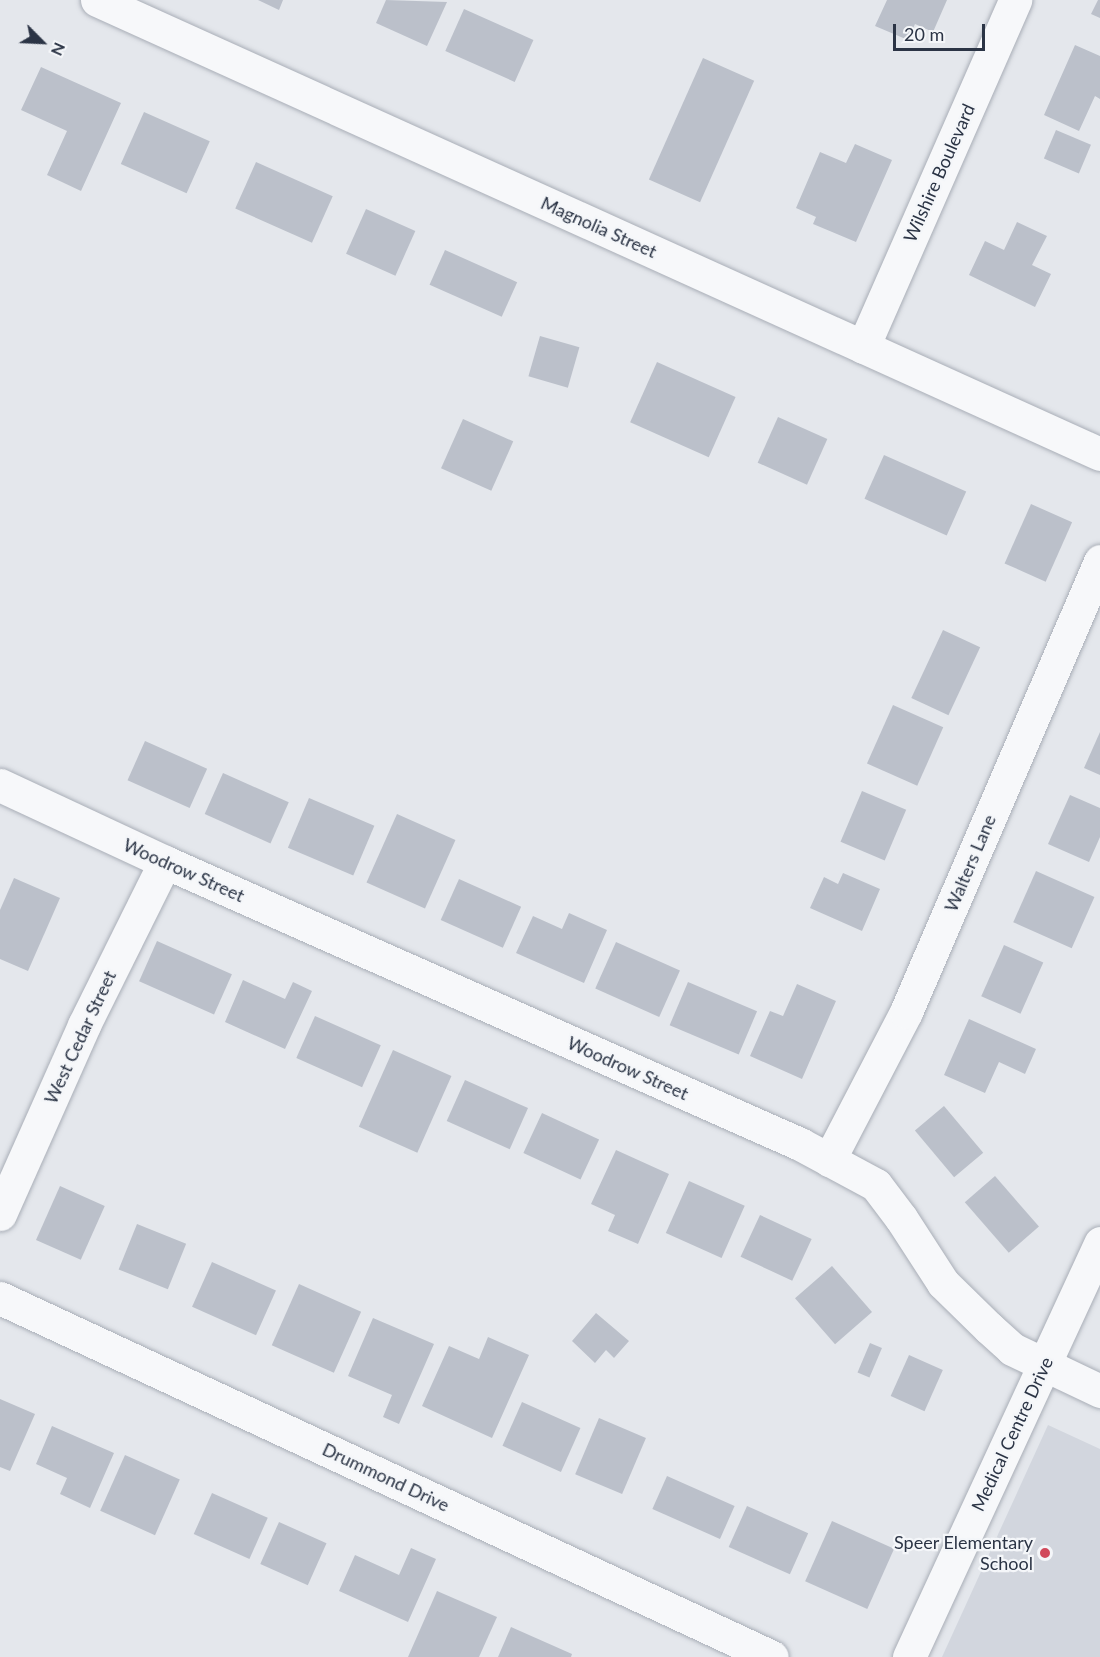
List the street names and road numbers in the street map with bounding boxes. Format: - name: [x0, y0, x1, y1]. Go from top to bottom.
- street label: Wilshire Boulevard: [899, 100, 979, 246]
- street label: Magnolia Street: [538, 192, 660, 262]
- street label: Walters Lane: [940, 811, 1000, 915]
- street label: Woodrow Street: [120, 834, 248, 906]
- street label: West Cedar Street: [40, 967, 120, 1107]
- street label: Woodrow Street: [564, 1032, 692, 1104]
- street label: Medical Centre Drive: [967, 1353, 1057, 1515]
- street label: Drummond Drive: [319, 1438, 453, 1516]

